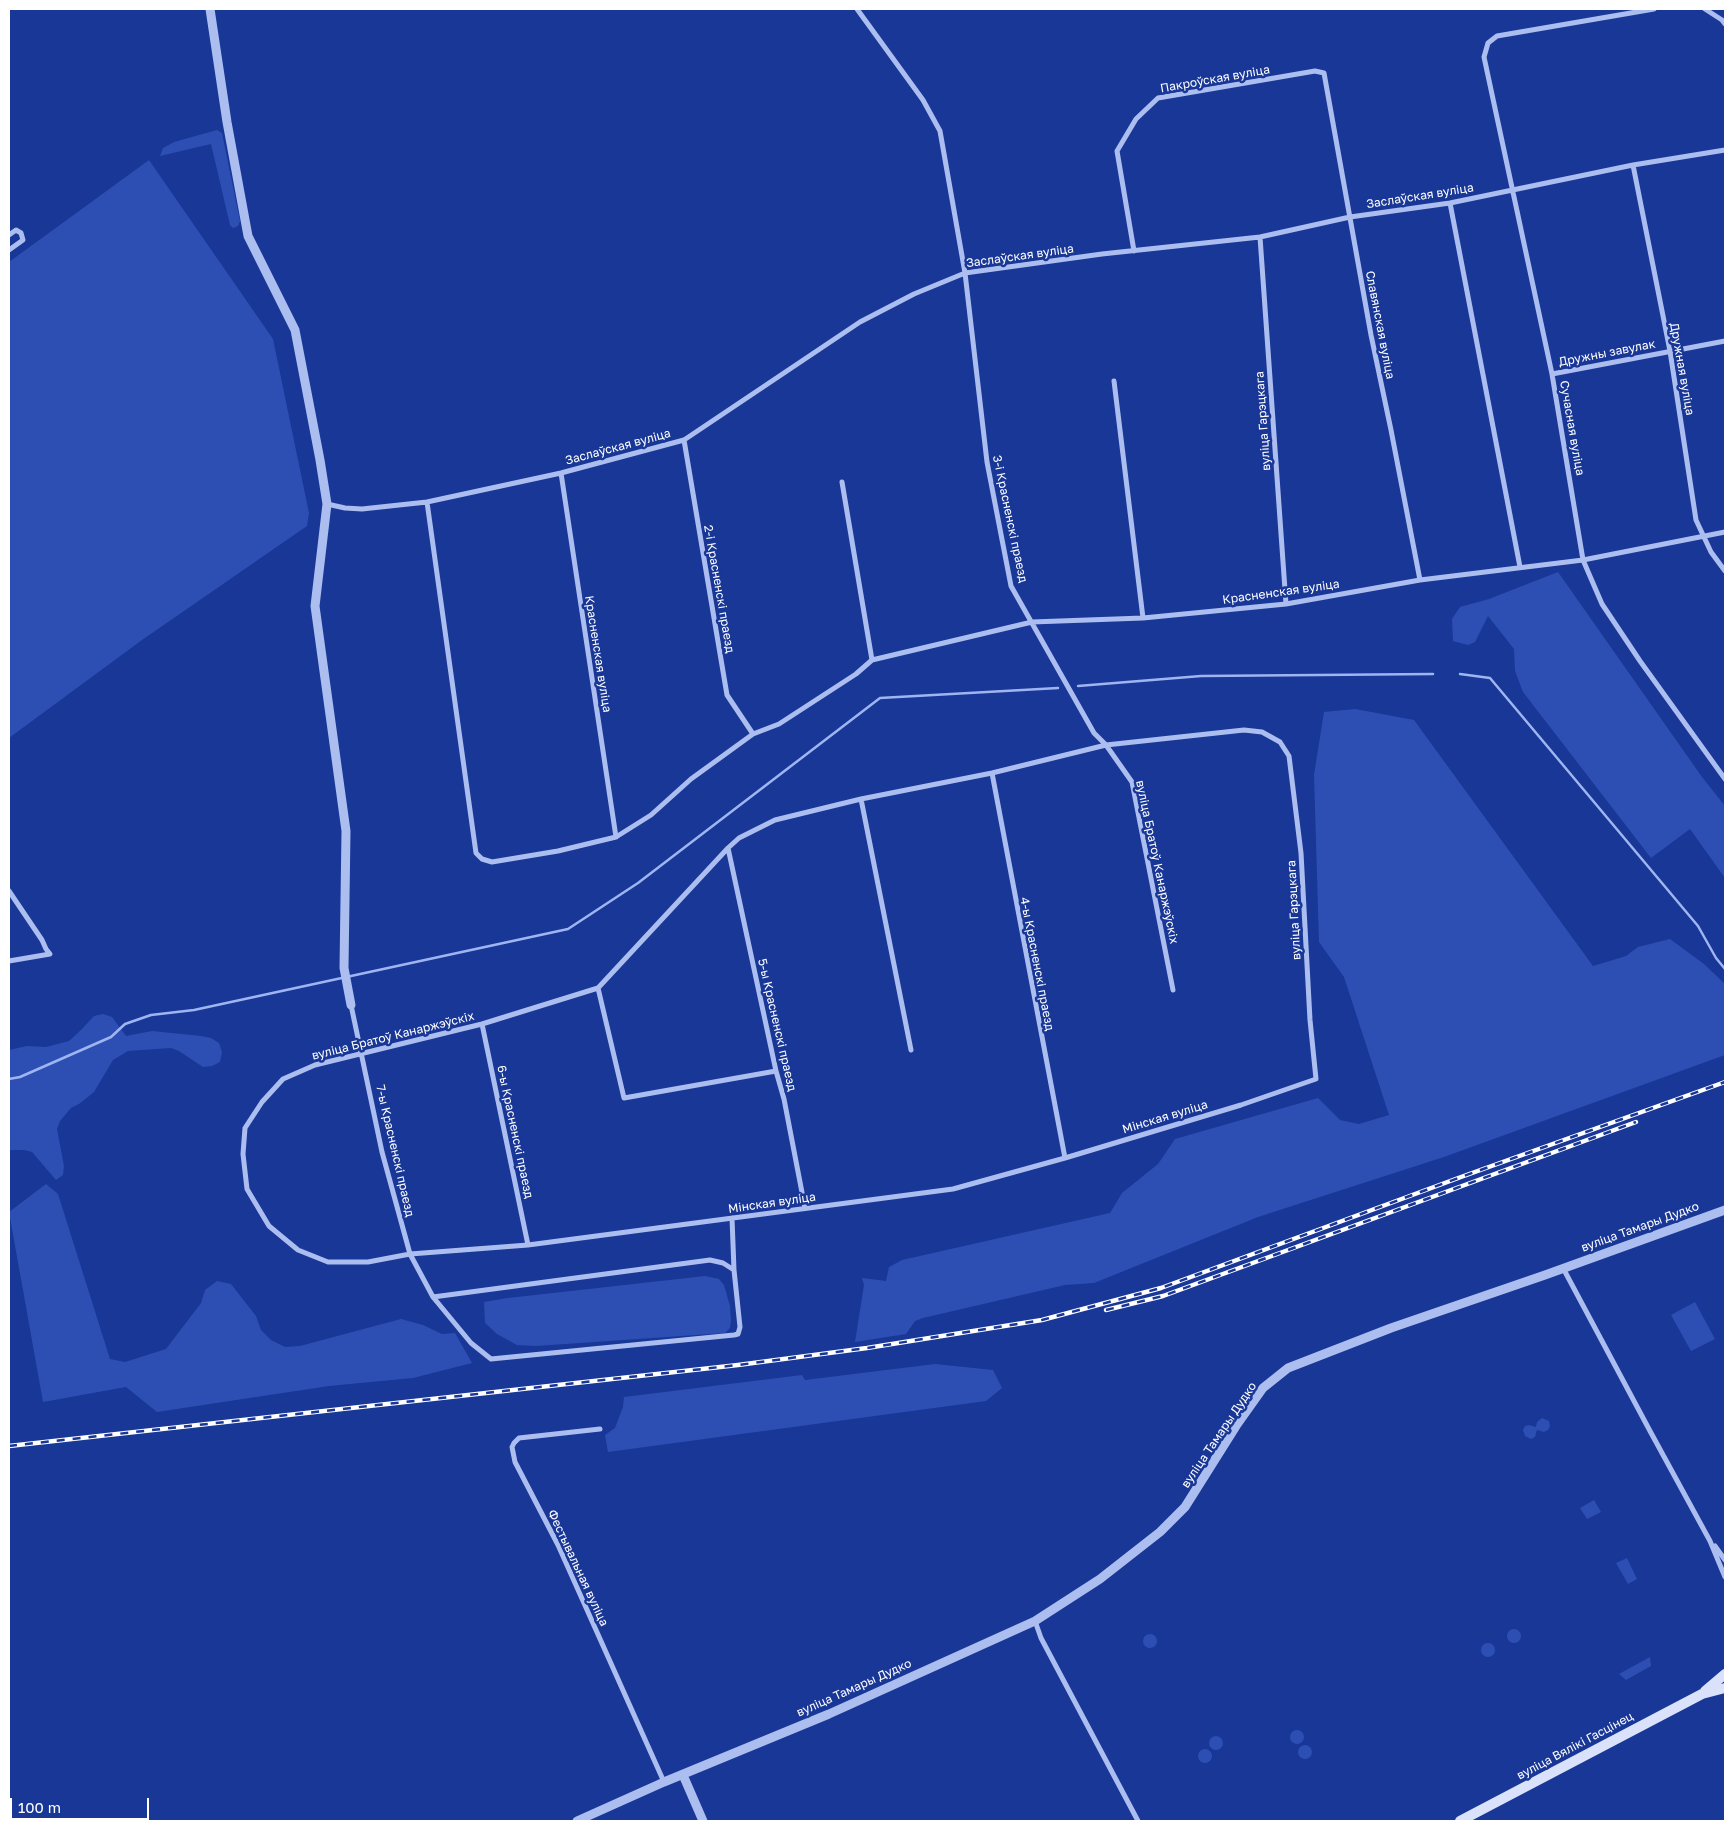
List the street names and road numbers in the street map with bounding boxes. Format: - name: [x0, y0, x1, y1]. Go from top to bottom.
- street label: Пакроўская вуліца: [1159, 62, 1271, 96]
- street label: Заслаўская вуліца: [1365, 180, 1475, 212]
- street label: Заслаўская вуліца: [965, 241, 1075, 271]
- street label: Славянская вуліца: [1362, 270, 1398, 380]
- street label: Дружная вуліца: [1667, 322, 1697, 416]
- street label: Дружны завулак: [1557, 337, 1657, 369]
- street label: вуліца Гарэцкага: [1252, 371, 1274, 471]
- street label: Сучасная вуліца: [1557, 379, 1587, 477]
- street label: Заслаўская вуліца: [564, 426, 672, 468]
- street label: 3-і Красненскі праезд: [989, 454, 1031, 584]
- street label: 2-і Красненскі праезд: [701, 524, 737, 654]
- street label: Красненская вуліца: [1221, 577, 1341, 607]
- street label: Красненская вуліца: [582, 594, 614, 714]
- street label: вуліца Братоў Канаржэўскіх: [1133, 779, 1181, 945]
- street label: вуліца Гарэцкага: [1284, 860, 1304, 960]
- street label: 4-ы Красненскі праезд: [1017, 896, 1057, 1032]
- street label: 5-ы Красненскі праезд: [755, 957, 799, 1093]
- street label: вуліца Братоў Канаржэўскіх: [310, 1009, 476, 1063]
- street label: 6-ы Красненскі праезд: [494, 1064, 536, 1200]
- street label: 7-ы Красненскі праезд: [373, 1084, 417, 1218]
- street label: Мінская вуліца: [1121, 1097, 1209, 1137]
- street label: Мінская вуліца: [727, 1190, 817, 1216]
- street label: вуліца Тамары Дудко: [1579, 1199, 1701, 1255]
- street label: вуліца Тамары Дудко: [1178, 1379, 1260, 1491]
- street label: Фестывальная вуліца: [545, 1507, 611, 1629]
- street label: вуліца Тамары Дудко: [794, 1656, 914, 1720]
- street label: вуліца Вялікі Гасцінец: [1514, 1709, 1636, 1783]

